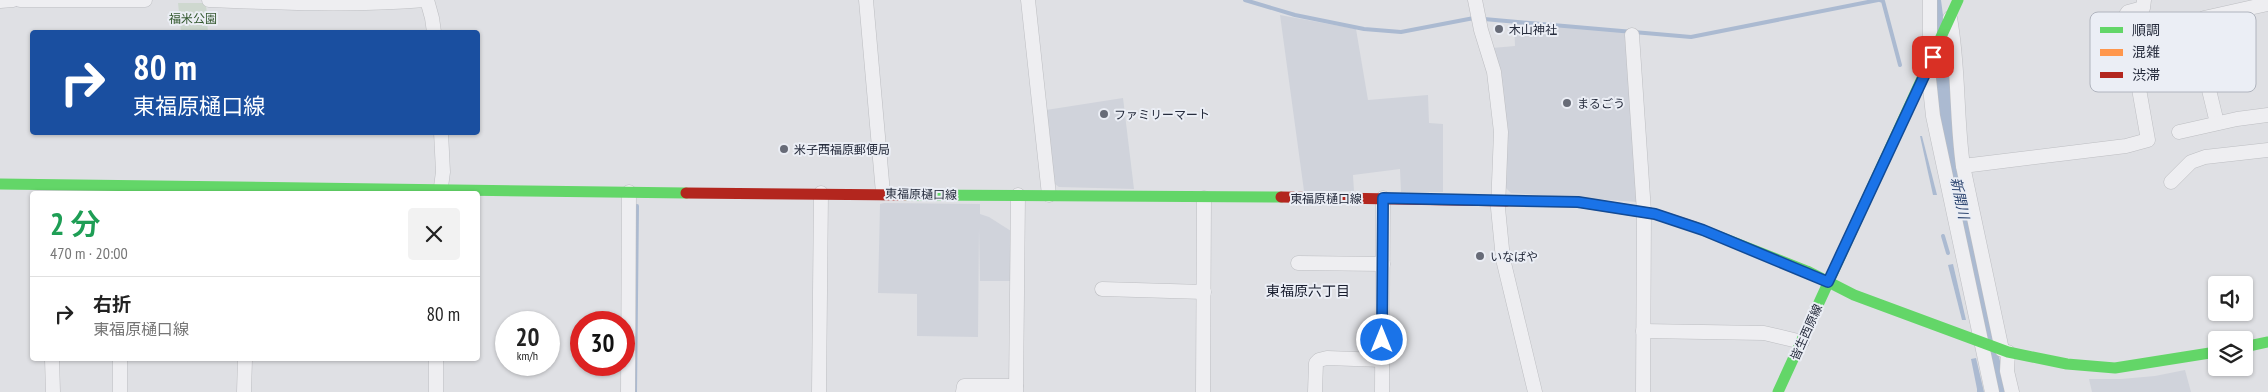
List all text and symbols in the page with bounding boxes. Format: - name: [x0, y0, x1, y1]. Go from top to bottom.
- park label: 福米公園: [169, 11, 217, 26]
- legend: [2090, 12, 2256, 92]
- text: 順調: [2132, 21, 2160, 39]
- place label: 木山神社: [1509, 22, 1557, 37]
- marker: 木山神社: [1493, 23, 1505, 35]
- pin: [1912, 36, 1954, 78]
- icon: arrive: [1919, 43, 1947, 71]
- text: 混雑: [2132, 43, 2160, 61]
- text: 80 m: [133, 44, 197, 90]
- icon: right: [50, 50, 115, 115]
- text: 渋滞: [2132, 66, 2160, 84]
- text: 東福原樋口線: [133, 92, 265, 120]
- place label: まるごう: [1577, 96, 1625, 111]
- marker: まるごう: [1561, 97, 1573, 109]
- place label: ファミリーマート: [1114, 107, 1210, 122]
- marker: ファミリーマート: [1098, 108, 1110, 120]
- place label: 米子西福原郵便局: [794, 142, 890, 157]
- marker: 米子西福原郵便局: [778, 143, 790, 155]
- water label: 新開川: [1947, 176, 1974, 222]
- street label: 東福原樋口線: [885, 186, 957, 202]
- street label: 東福原樋口線: [1290, 191, 1362, 206]
- text: 2 分: [50, 204, 101, 243]
- button: close: [408, 208, 460, 260]
- text: 470 m · 20:00: [50, 243, 128, 263]
- place label: いなばや: [1490, 249, 1538, 264]
- marker: いなばや: [1474, 250, 1486, 262]
- map controls: [2208, 276, 2253, 376]
- button: sound: [2208, 276, 2253, 321]
- district label: 東福原六丁目: [1266, 282, 1350, 300]
- text: 右折: [93, 292, 131, 316]
- icon: right: [50, 300, 78, 328]
- text: 80 m: [427, 302, 460, 326]
- street label: 皆生西原線: [1787, 302, 1825, 362]
- speed limit sign: 30: [570, 311, 635, 376]
- position arrow: [1355, 313, 1407, 365]
- text: 東福原樋口線: [93, 319, 189, 339]
- text: 20: [516, 321, 539, 353]
- button: layers: [2208, 331, 2253, 376]
- text: km/h: [517, 348, 538, 363]

